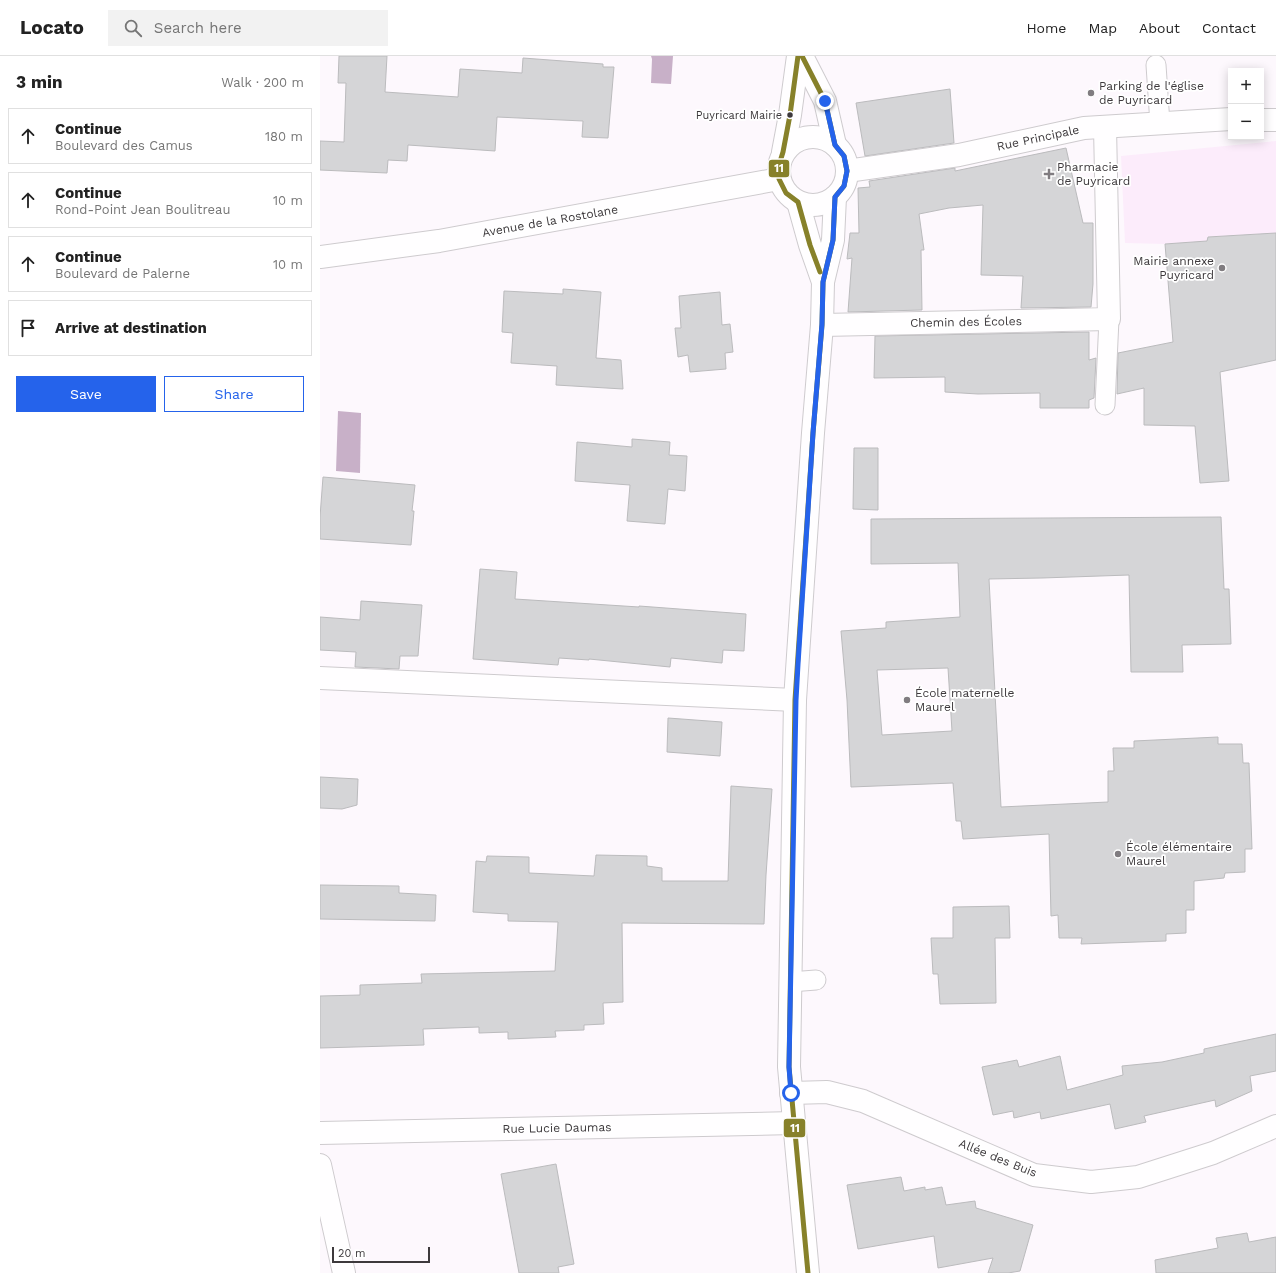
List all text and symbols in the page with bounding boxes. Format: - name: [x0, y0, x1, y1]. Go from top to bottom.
- search box: [108, 10, 388, 46]
- text: Locato: [20, 16, 84, 39]
- icon: search: [122, 17, 144, 39]
- text: Search here: [154, 19, 242, 37]
- text: Home: [1026, 20, 1066, 36]
- text: Map: [1088, 20, 1117, 36]
- text: About: [1139, 20, 1180, 36]
- text: Contact: [1202, 20, 1256, 36]
- map controls: [1228, 68, 1264, 140]
- button: +: [1228, 68, 1264, 104]
- text: 3 min: [16, 72, 62, 92]
- text: Walk · 200 m: [221, 75, 304, 90]
- place label: Parking de l'église de Puyricard: [1099, 79, 1204, 107]
- marker: Parking de l'église de Puyricard: [1086, 88, 1096, 98]
- route end: [816, 92, 834, 110]
- button: −: [1228, 104, 1264, 140]
- place label: Puyricard Mairie: [696, 109, 782, 122]
- marker: Puyricard Mairie: [785, 110, 795, 120]
- text: Continue: [55, 120, 122, 138]
- street label: Rue Principale: [995, 122, 1081, 154]
- icon: ahead: [17, 125, 39, 147]
- text: 180 m: [265, 129, 303, 144]
- text: Boulevard des Camus: [55, 138, 193, 153]
- line badge: 11: [768, 159, 790, 178]
- place label: Pharmacie de Puyricard: [1057, 160, 1130, 188]
- text: 11: [774, 162, 784, 175]
- marker: Pharmacie de Puyricard: [1044, 169, 1054, 179]
- text: Continue: [55, 184, 122, 202]
- icon: ahead: [17, 189, 39, 211]
- text: 10 m: [273, 193, 303, 208]
- text: Rond-Point Jean Boulitreau: [55, 202, 230, 217]
- street label: Avenue de la Rostolane: [481, 202, 619, 240]
- text: Continue: [55, 248, 122, 266]
- icon: ahead: [17, 253, 39, 275]
- place label: Mairie annexe Puyricard: [1133, 254, 1214, 282]
- text: 10 m: [273, 257, 303, 272]
- marker: Mairie annexe Puyricard: [1217, 263, 1227, 273]
- text: Boulevard de Palerne: [55, 266, 190, 281]
- street label: Chemin des Écoles: [910, 314, 1022, 330]
- icon: arrive: [17, 317, 39, 339]
- text: Arrive at destination: [55, 319, 207, 337]
- button: Save: [16, 376, 156, 412]
- button: Share: [164, 376, 304, 412]
- place label: École maternelle Maurel: [915, 686, 1015, 714]
- marker: École maternelle Maurel: [902, 695, 912, 705]
- place label: École élémentaire Maurel: [1126, 840, 1232, 868]
- marker: École élémentaire Maurel: [1113, 849, 1123, 859]
- route start: [782, 1084, 800, 1102]
- line badge: 11: [783, 1118, 806, 1138]
- street label: Rue Lucie Daumas: [502, 1120, 612, 1136]
- text: 11: [790, 1122, 800, 1135]
- street label: Allée des Buis: [957, 1136, 1039, 1180]
- scale bar: [332, 1245, 430, 1264]
- text: 20 m: [338, 1247, 366, 1260]

